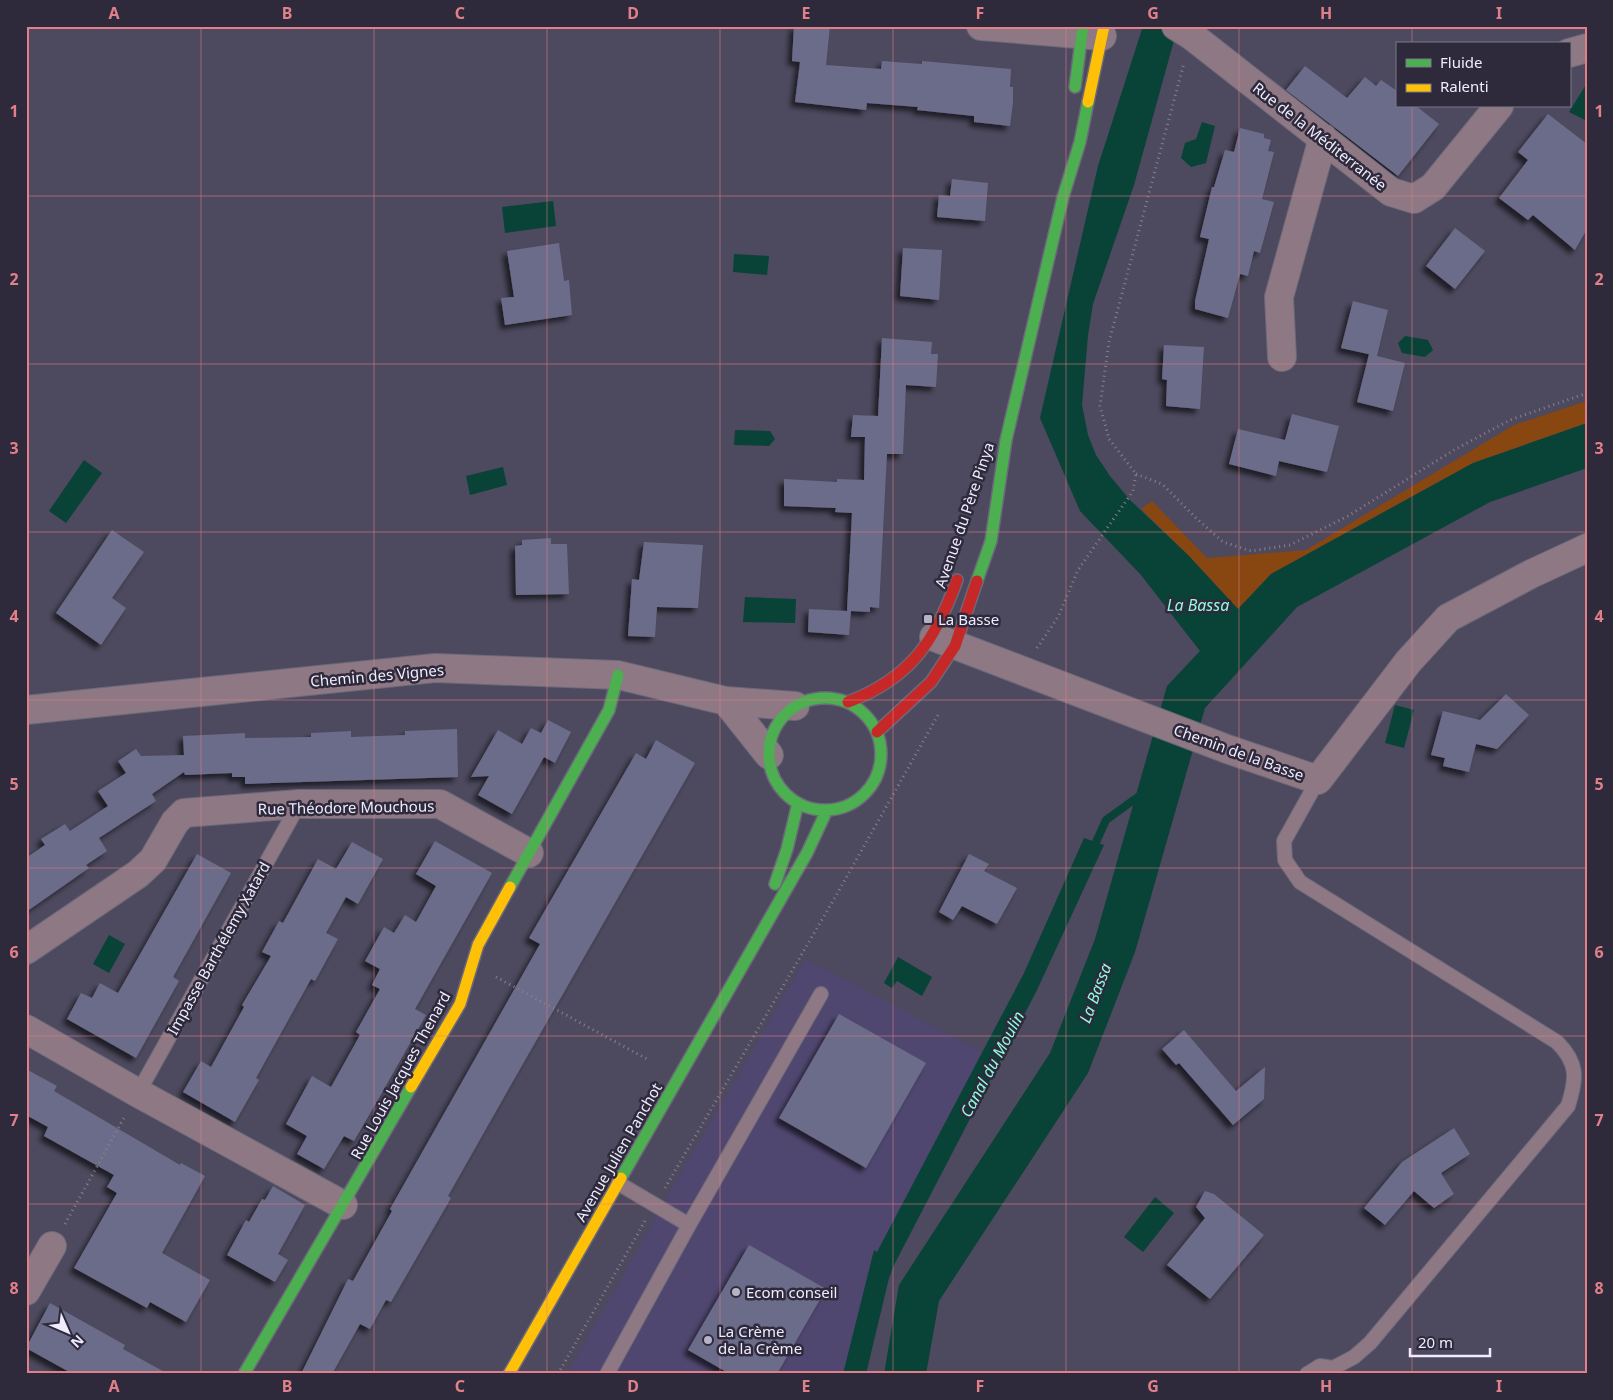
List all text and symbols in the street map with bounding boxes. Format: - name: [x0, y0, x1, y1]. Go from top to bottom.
- text: A: [108, 2, 120, 24]
- text: B: [282, 2, 292, 24]
- text: C: [455, 2, 465, 24]
- text: D: [627, 2, 639, 24]
- text: E: [802, 2, 811, 24]
- text: F: [976, 2, 984, 24]
- text: G: [1147, 2, 1159, 24]
- text: H: [1320, 2, 1332, 24]
- text: I: [1496, 2, 1502, 24]
- legend: [1396, 42, 1570, 108]
- text: Fluide: [1440, 52, 1482, 72]
- text: Ralenti: [1440, 76, 1489, 96]
- street label: Rue de la Méditerranée: [1249, 77, 1391, 195]
- text: 1: [9, 100, 19, 122]
- text: 1: [1594, 100, 1604, 122]
- text: 2: [9, 268, 19, 290]
- text: 2: [1594, 268, 1604, 290]
- text: 3: [9, 437, 19, 459]
- text: 3: [1594, 437, 1604, 459]
- street label: Avenue du Père Pinya: [930, 439, 998, 591]
- water label: La Bassa: [1167, 594, 1229, 616]
- text: 4: [9, 605, 19, 627]
- text: 4: [1594, 605, 1604, 627]
- place label: La Basse: [938, 609, 999, 629]
- marker: La Basse: [922, 613, 934, 625]
- street label: Chemin des Vignes: [309, 659, 445, 691]
- street label: Chemin de la Basse: [1171, 719, 1307, 785]
- text: 5: [9, 773, 19, 795]
- text: 5: [1594, 773, 1604, 795]
- street label: Rue Théodore Mouchous: [258, 795, 434, 819]
- street label: Impasse Barthélemy Xatard: [162, 858, 274, 1038]
- text: 6: [9, 941, 19, 963]
- text: 6: [1594, 941, 1604, 963]
- water label: La Bassa: [1074, 960, 1116, 1026]
- street label: Rue Louis Jacques Thenard: [345, 988, 455, 1162]
- water label: Canal du Moulin: [955, 1007, 1029, 1121]
- street label: Avenue Julien Panchot: [570, 1079, 666, 1225]
- text: 7: [9, 1109, 19, 1131]
- text: 7: [1594, 1109, 1604, 1131]
- text: 8: [9, 1277, 19, 1299]
- text: 8: [1594, 1277, 1604, 1299]
- place label: Ecom conseil: [746, 1282, 837, 1302]
- marker: Ecom conseil: [730, 1286, 742, 1298]
- north arrow: [42, 1308, 92, 1358]
- place label: La Crème de la Crème: [718, 1321, 802, 1358]
- scale bar: [1410, 1325, 1490, 1357]
- text: N: [67, 1331, 88, 1352]
- text: 20 m: [1418, 1332, 1453, 1352]
- marker: La Crème de la Crème: [702, 1334, 714, 1346]
- text: A: [108, 1375, 120, 1397]
- text: B: [282, 1375, 292, 1397]
- text: C: [455, 1375, 465, 1397]
- text: D: [627, 1375, 639, 1397]
- text: E: [802, 1375, 811, 1397]
- text: F: [976, 1375, 984, 1397]
- text: G: [1147, 1375, 1159, 1397]
- text: H: [1320, 1375, 1332, 1397]
- text: I: [1496, 1375, 1502, 1397]

